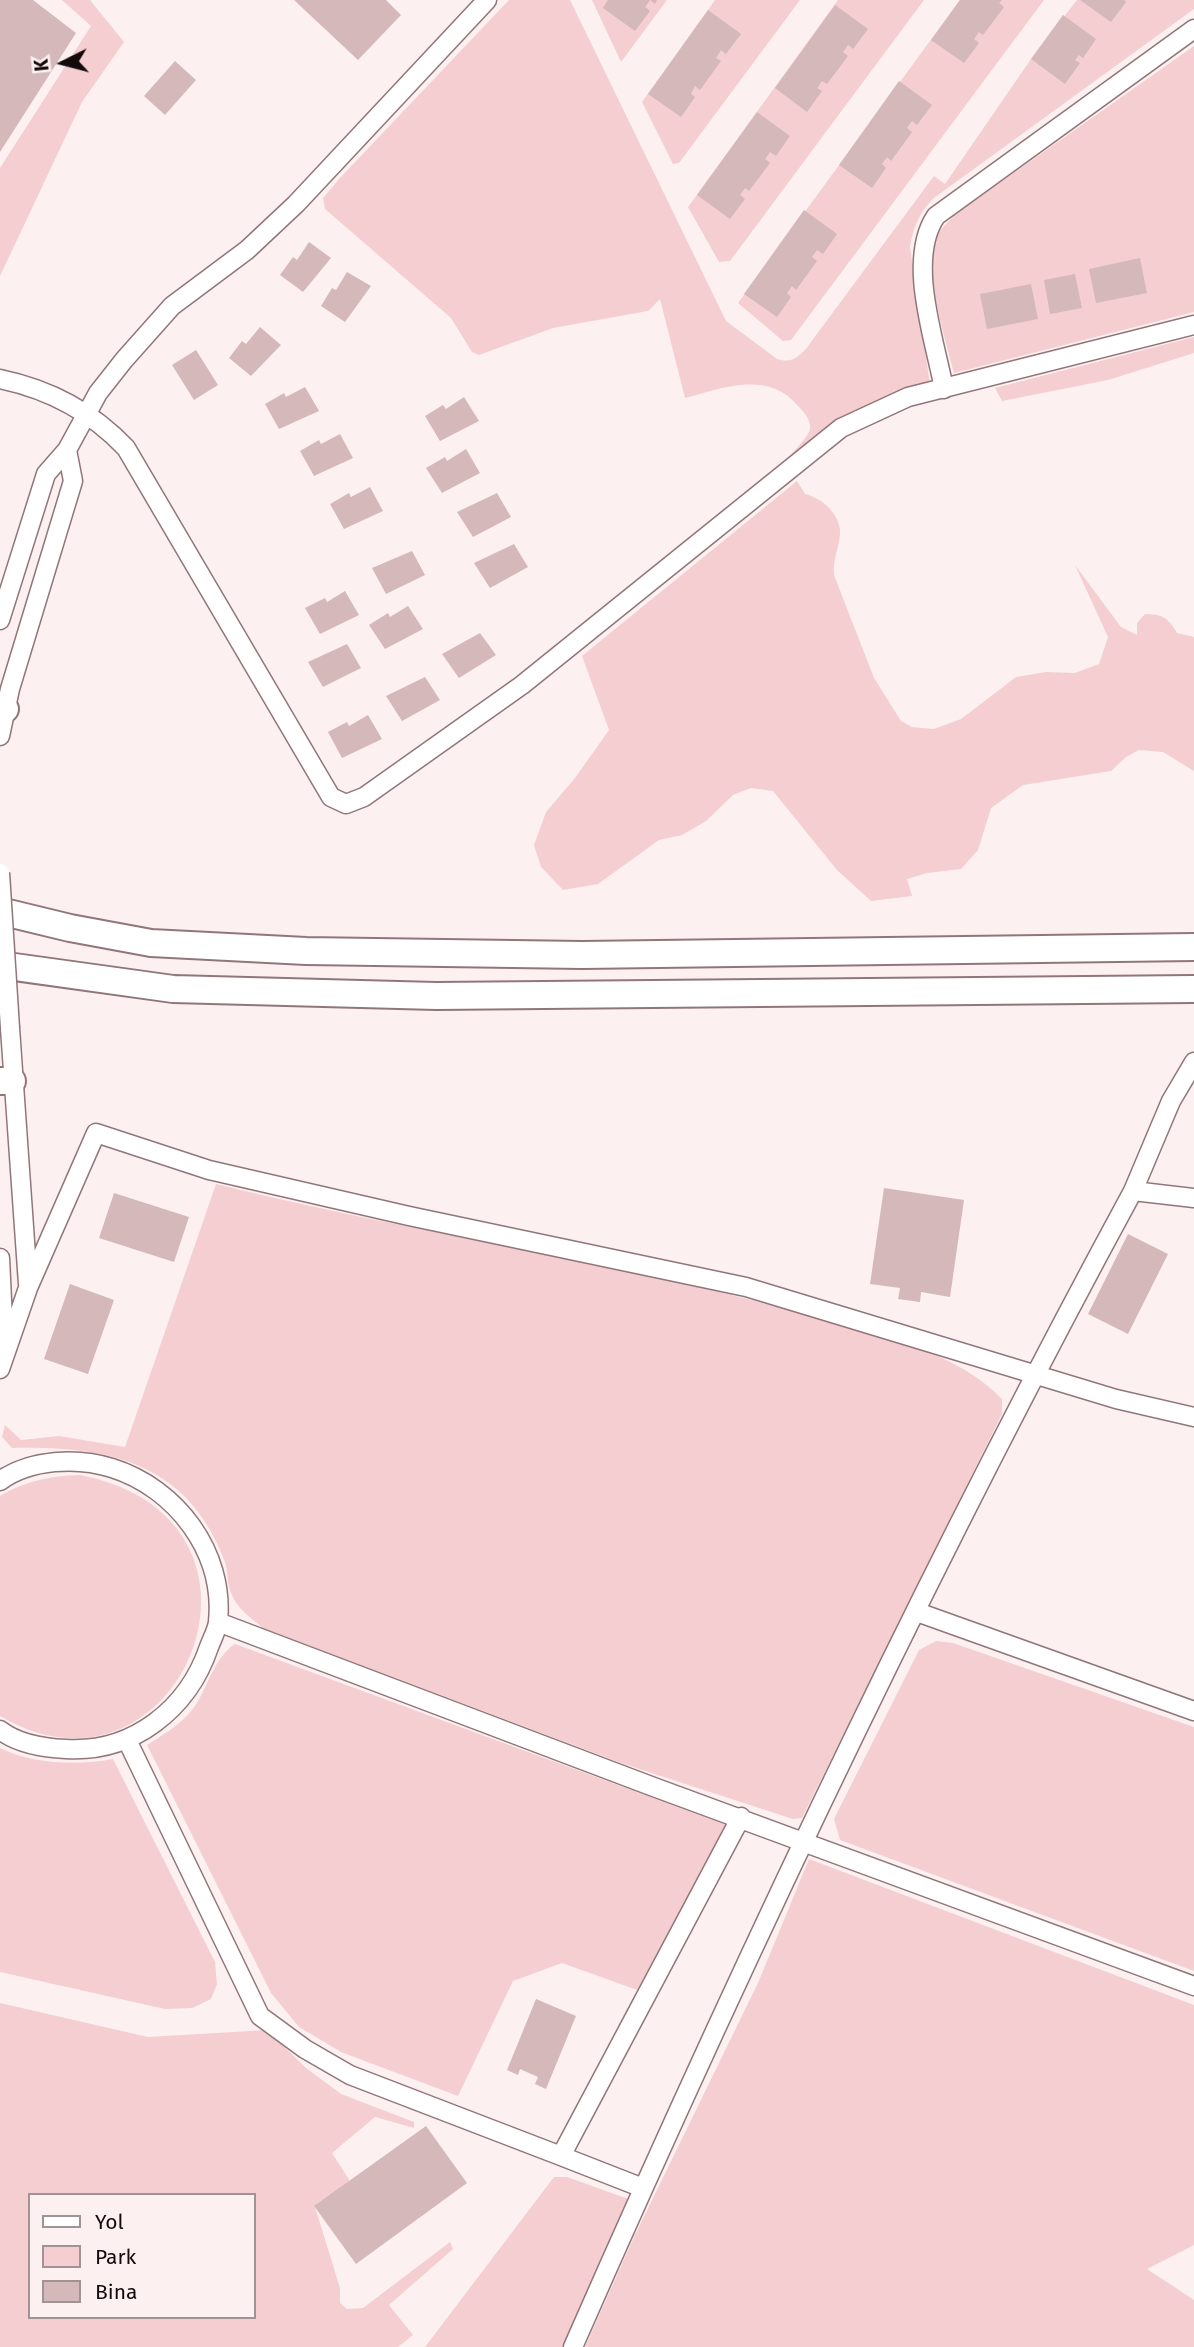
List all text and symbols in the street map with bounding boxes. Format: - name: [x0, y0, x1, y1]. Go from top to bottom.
- north arrow: [28, 28, 98, 98]
- text: K: [30, 58, 54, 72]
- legend: [28, 2193, 256, 2319]
- text: Yol: [95, 2209, 124, 2235]
- text: Park: [95, 2244, 136, 2270]
- text: Bina: [95, 2279, 137, 2305]

